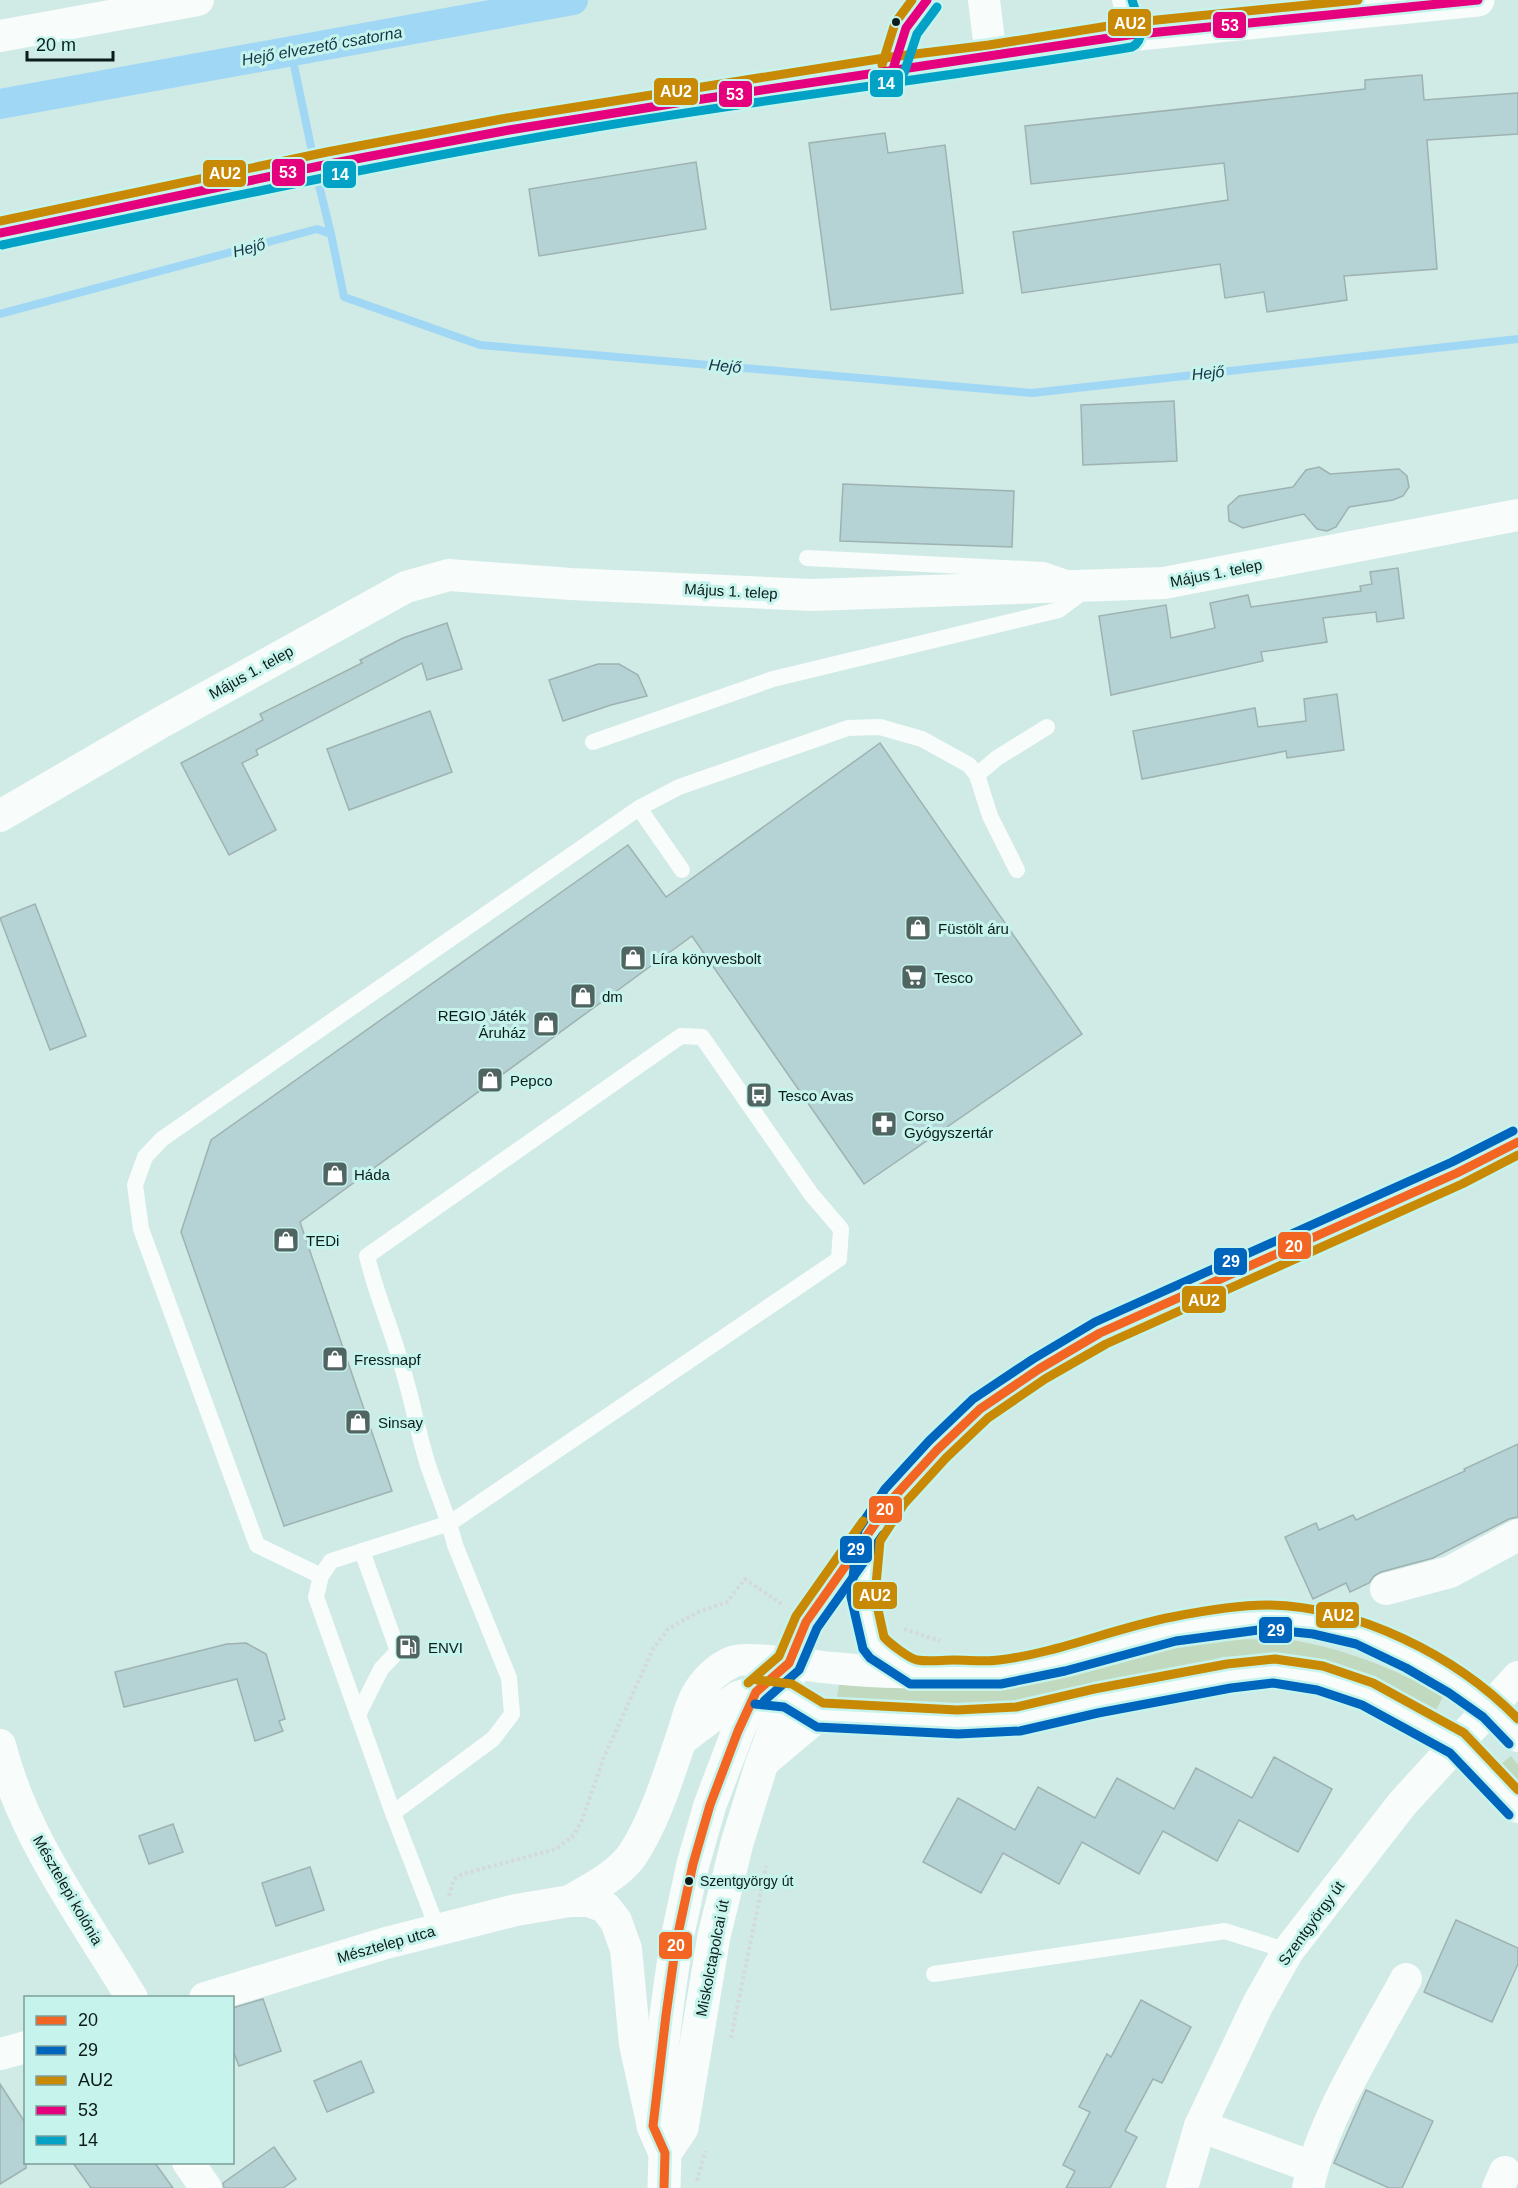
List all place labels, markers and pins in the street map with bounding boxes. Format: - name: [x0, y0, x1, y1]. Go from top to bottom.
- unlabelled marker: [890, 16, 902, 28]
- shop icon: Füstölt áru: [903, 913, 933, 943]
- place label: Füstölt áru: [938, 920, 1009, 937]
- shop icon: Líra könyvesbolt: [618, 943, 648, 973]
- place label: Líra könyvesbolt: [652, 950, 762, 967]
- supermarket icon: Tesco: [899, 962, 929, 992]
- place label: Tesco: [934, 969, 973, 986]
- shop icon: dm: [568, 981, 598, 1011]
- place label: dm: [602, 988, 623, 1005]
- place label: REGIO Játék Áruház: [438, 1007, 527, 1041]
- shop icon: REGIO Játék Áruház: [531, 1009, 561, 1039]
- shop icon: Pepco: [475, 1065, 505, 1095]
- place label: Pepco: [510, 1072, 553, 1089]
- bus stop icon: Tesco Avas: [744, 1080, 774, 1110]
- place label: Tesco Avas: [778, 1087, 854, 1104]
- place label: Corso Gyógyszertár: [904, 1107, 993, 1141]
- pharmacy icon: Corso Gyógyszertár: [869, 1109, 899, 1139]
- shop icon: Háda: [320, 1159, 350, 1189]
- place label: Háda: [354, 1166, 391, 1183]
- shop icon: TEDi: [271, 1225, 301, 1255]
- place label: TEDi: [306, 1232, 339, 1249]
- shop icon: Fressnapf: [320, 1344, 350, 1374]
- place label: Fressnapf: [354, 1351, 422, 1368]
- shop icon: Sinsay: [343, 1407, 373, 1437]
- place label: Sinsay: [378, 1414, 424, 1431]
- fuel station icon: ENVI: [393, 1632, 423, 1662]
- place label: ENVI: [428, 1639, 463, 1656]
- place label: Szentgyörgy út: [700, 1873, 793, 1889]
- marker: Szentgyörgy út: [683, 1875, 695, 1887]

